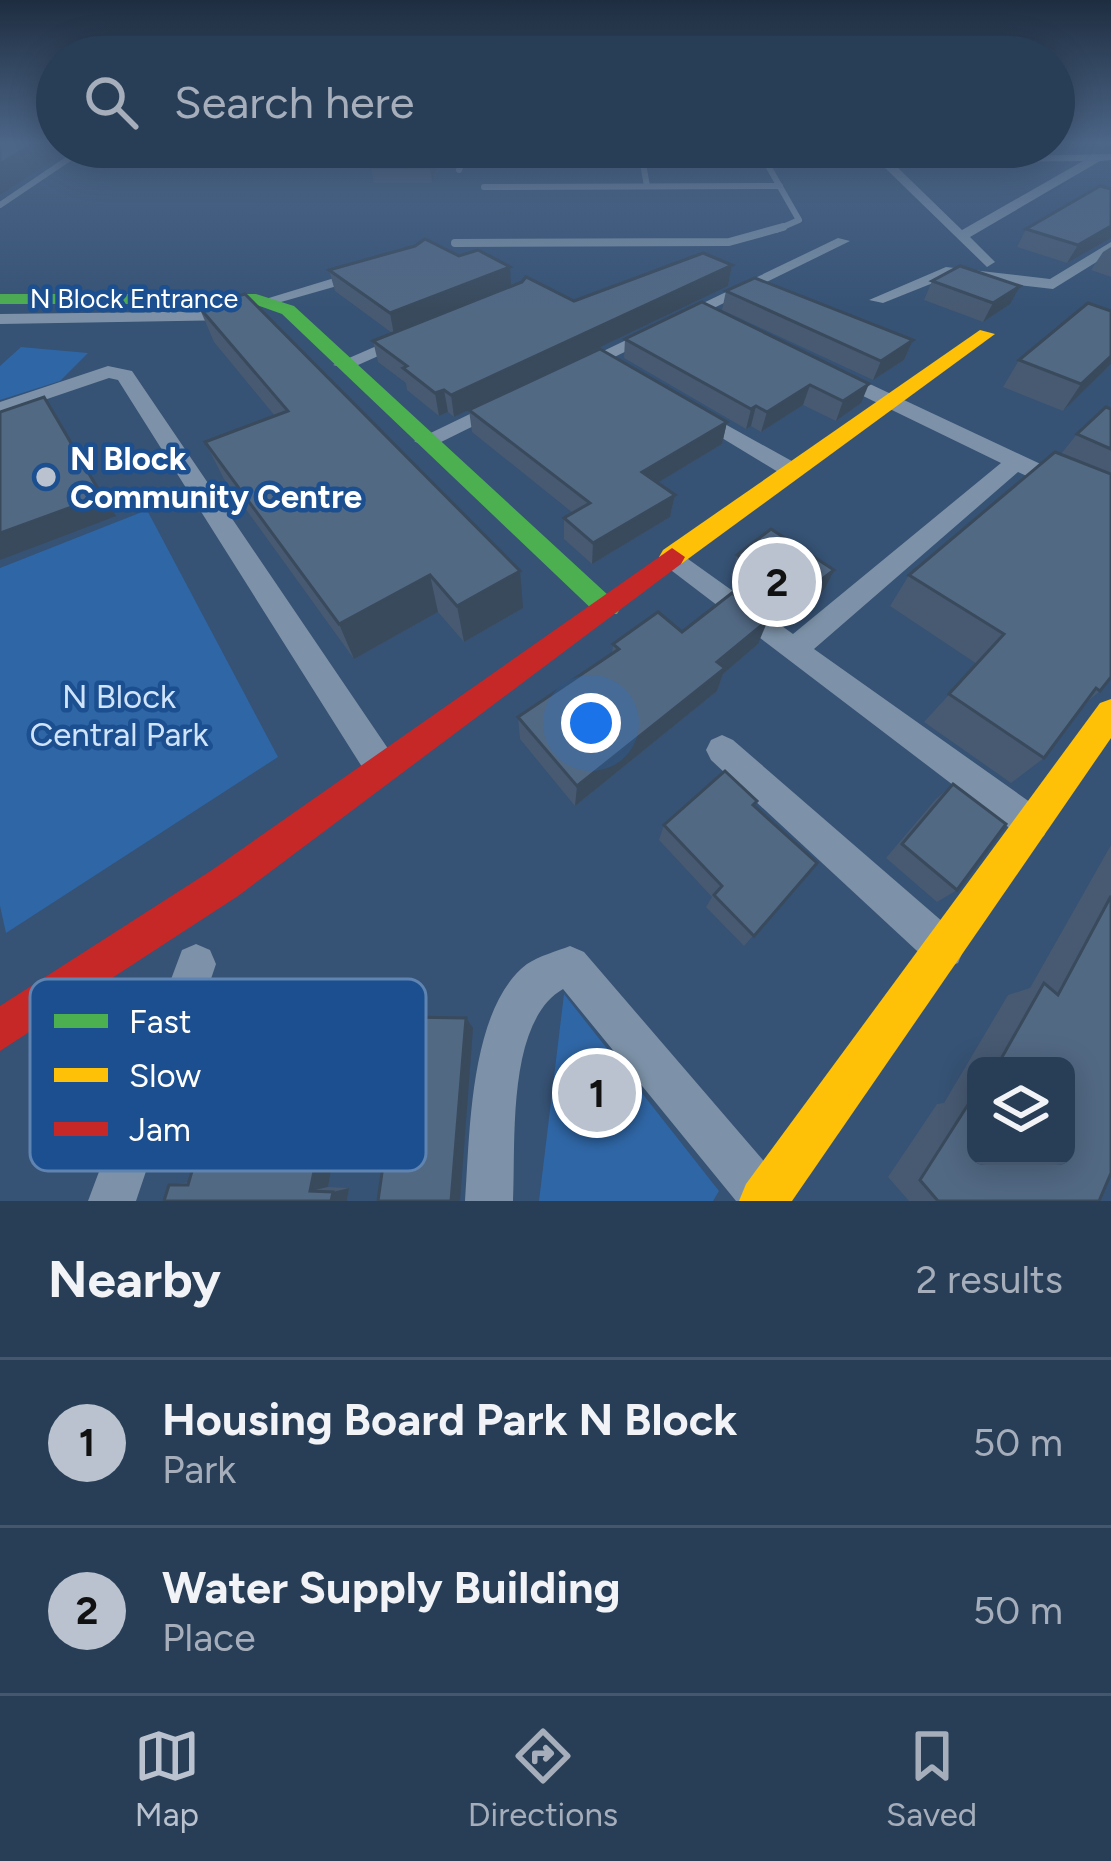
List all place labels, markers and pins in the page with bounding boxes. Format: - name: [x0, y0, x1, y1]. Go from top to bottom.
- place label: N Block Community Centre: [70, 439, 362, 516]
- marker: N Block Community Centre: [33, 464, 59, 490]
- pin: 2: [738, 537, 816, 627]
- pin: 1: [558, 1048, 636, 1138]

